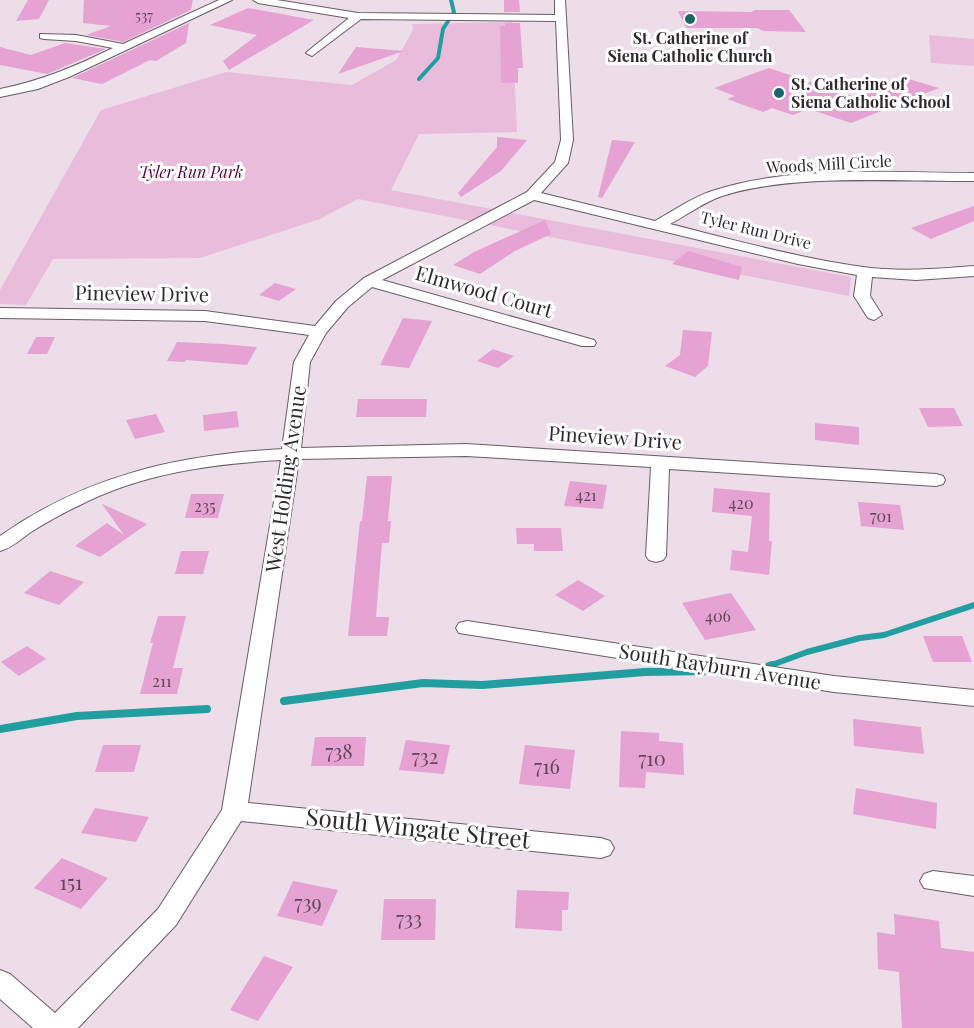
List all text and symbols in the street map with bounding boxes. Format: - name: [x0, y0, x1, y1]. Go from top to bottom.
- house number: 537: [135, 6, 153, 25]
- marker: St. Catherine of Siena Catholic Church: [683, 12, 697, 26]
- place label: St. Catherine of Siena Catholic Church: [607, 27, 773, 66]
- place label: St. Catherine of Siena Catholic School: [791, 73, 951, 112]
- marker: St. Catherine of Siena Catholic School: [772, 86, 786, 100]
- street label: Woods Mill Circle: [765, 150, 892, 177]
- park label: Tyler Run Park: [139, 161, 243, 182]
- street label: Tyler Run Drive: [699, 206, 814, 253]
- street label: Elmwood Court: [413, 258, 557, 323]
- street label: Pineview Drive: [75, 278, 209, 307]
- street label: West Holding Avenue: [258, 384, 311, 575]
- street label: Pineview Drive: [547, 418, 683, 455]
- house number: 421: [575, 484, 597, 505]
- house number: 420: [728, 492, 754, 513]
- house number: 235: [194, 495, 216, 516]
- house number: 701: [870, 505, 892, 526]
- house number: 406: [705, 605, 731, 626]
- street label: South Rayburn Avenue: [617, 636, 823, 695]
- house number: 211: [152, 670, 172, 691]
- house number: 738: [325, 737, 353, 764]
- house number: 732: [412, 742, 438, 769]
- house number: 710: [638, 744, 666, 771]
- house number: 716: [534, 752, 560, 779]
- street label: South Wingate Street: [304, 799, 533, 855]
- house number: 151: [60, 868, 82, 895]
- house number: 739: [294, 888, 322, 915]
- house number: 733: [396, 904, 422, 931]

